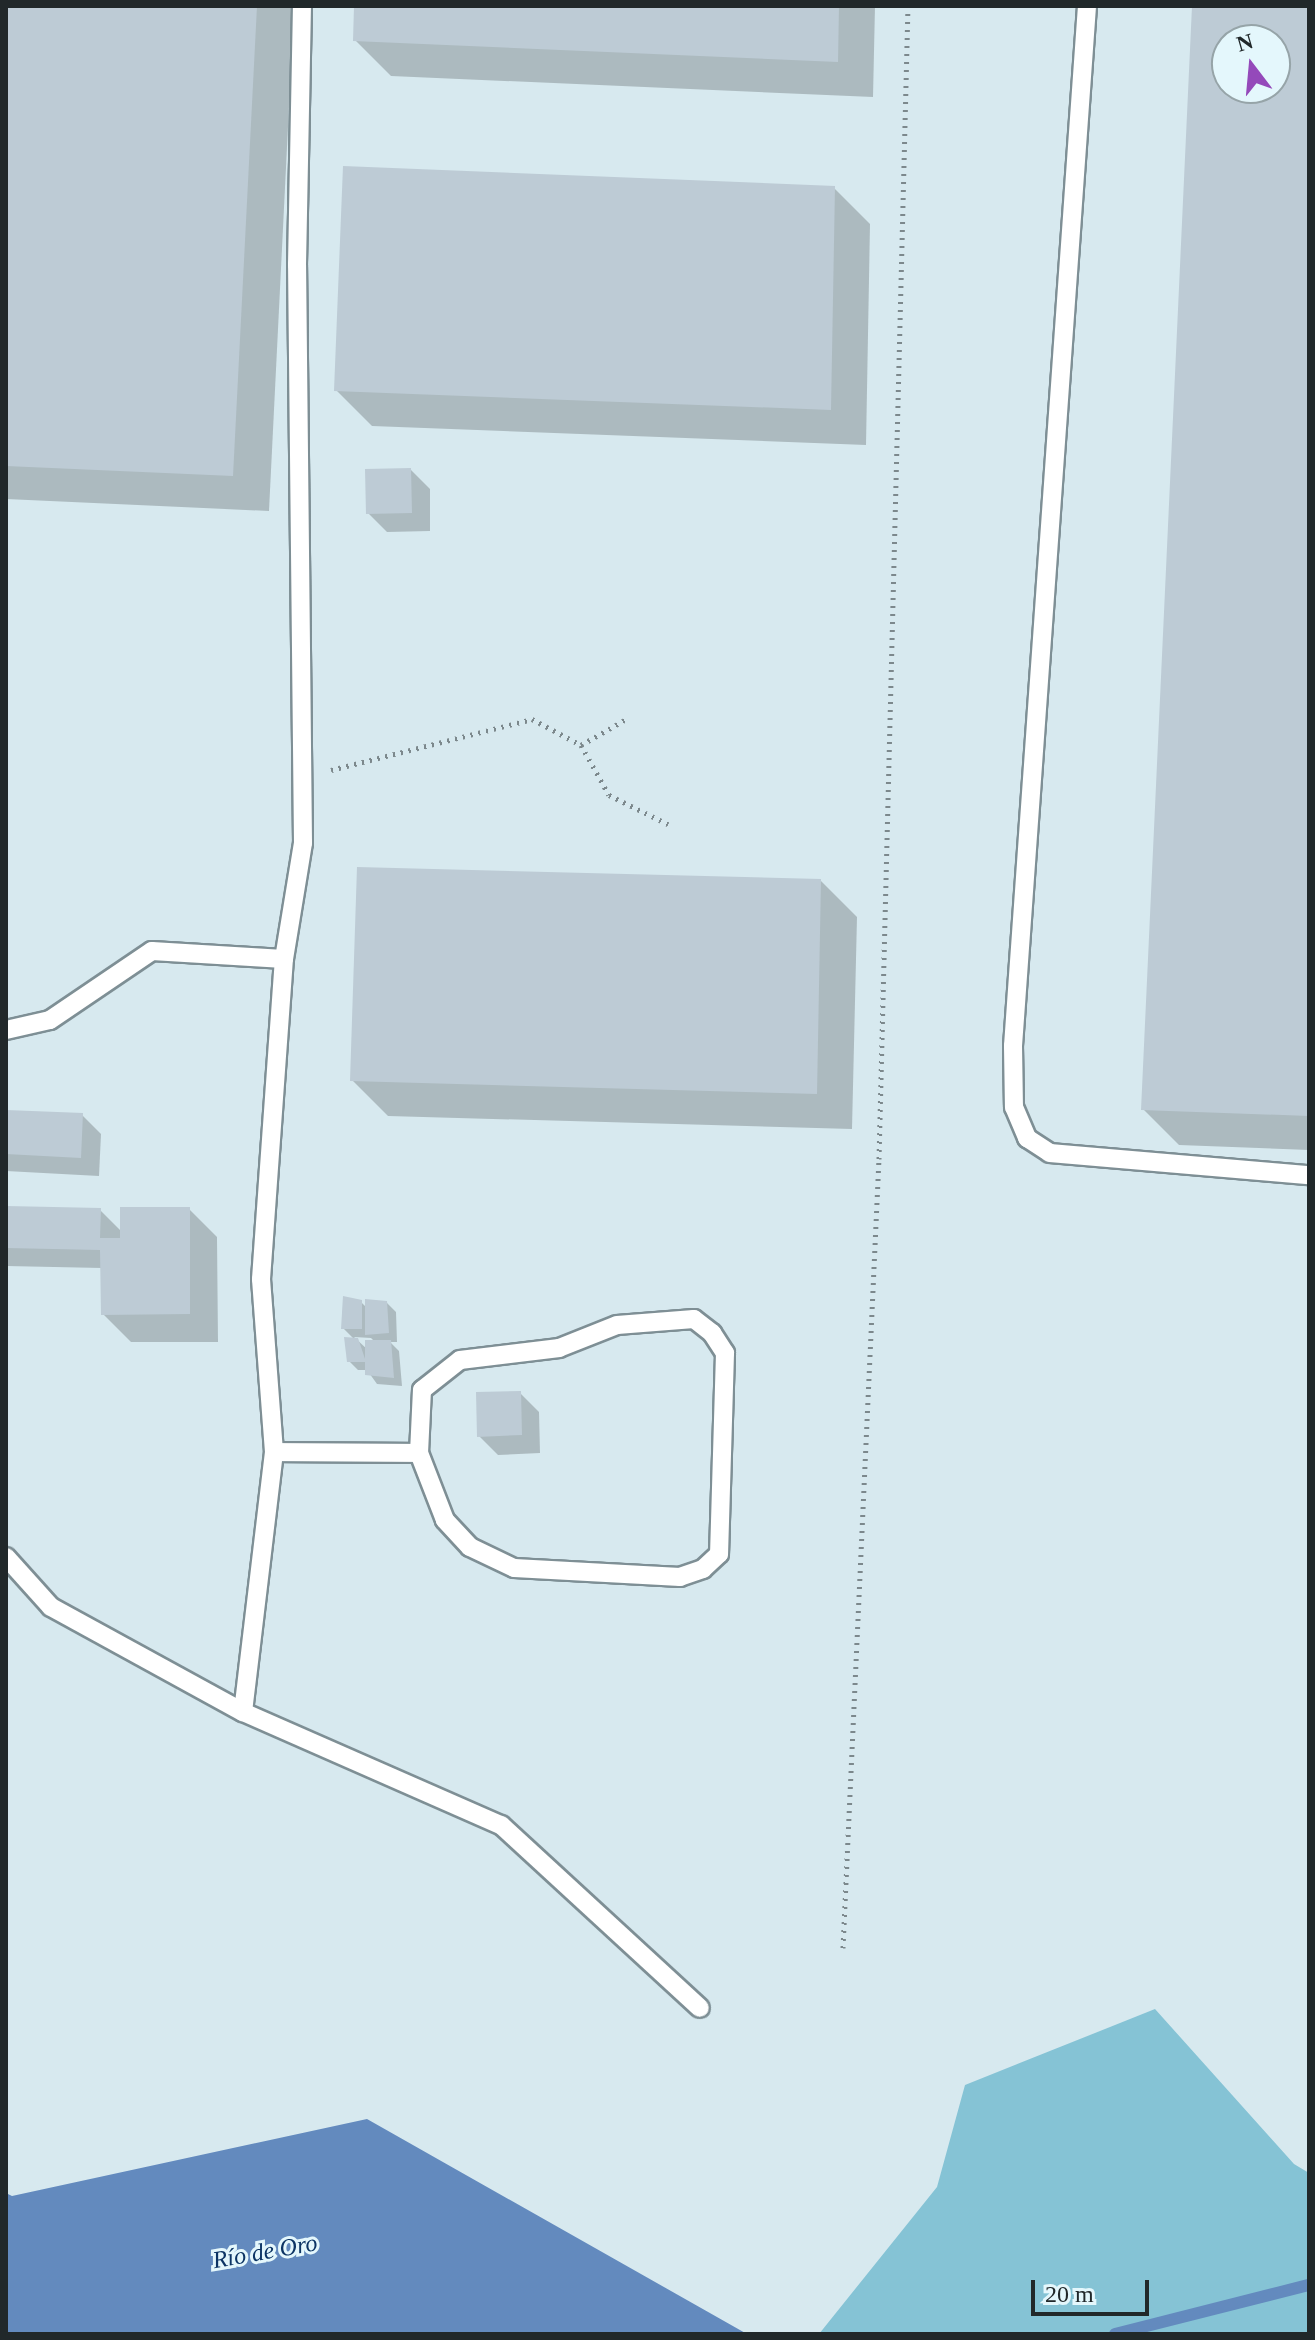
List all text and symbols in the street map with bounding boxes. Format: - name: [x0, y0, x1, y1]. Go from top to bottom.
- north arrow: [1211, 24, 1291, 104]
- text: N: [1234, 28, 1256, 57]
- water label: Río de Oro: [210, 2229, 320, 2275]
- scale bar: [1035, 2264, 1153, 2314]
- text: 20 m: [1045, 2281, 1094, 2307]

